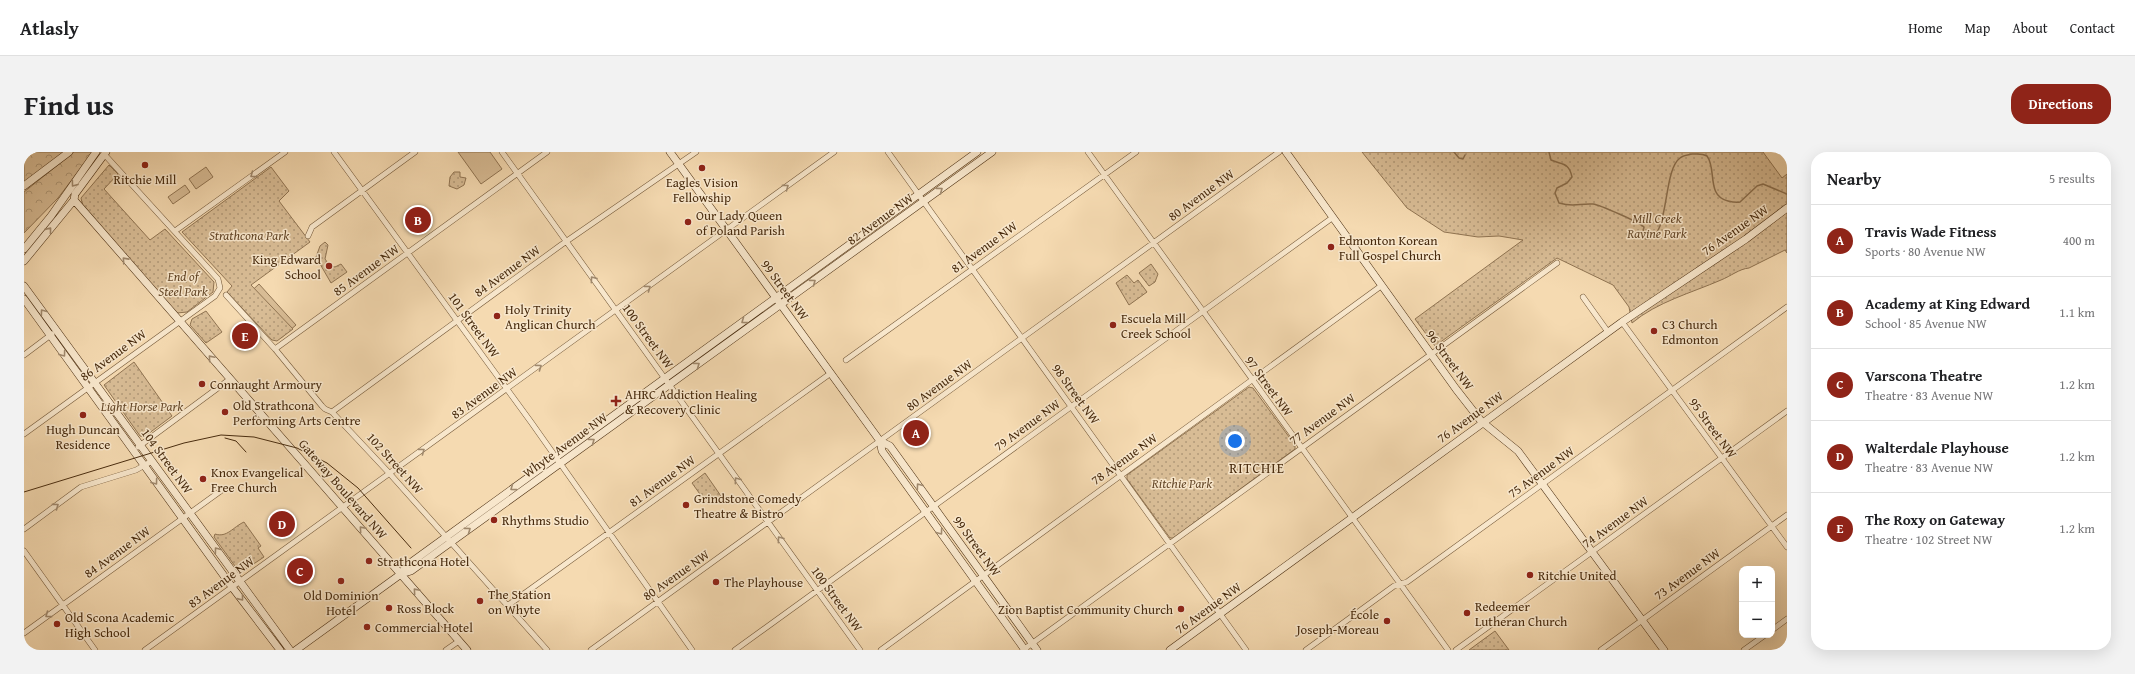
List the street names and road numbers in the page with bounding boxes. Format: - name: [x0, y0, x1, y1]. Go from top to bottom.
- street label: 80 Avenue NW: [1164, 164, 1238, 226]
- street label: 82 Avenue NW: [843, 188, 917, 250]
- street label: 76 Avenue NW: [1698, 200, 1772, 260]
- street label: 81 Avenue NW: [947, 216, 1021, 278]
- street label: 85 Avenue NW: [329, 239, 403, 301]
- street label: 84 Avenue NW: [470, 240, 544, 302]
- street label: 99 Street NW: [757, 256, 813, 324]
- street label: 101 Street NW: [444, 288, 504, 362]
- street label: 100 Street NW: [618, 299, 678, 373]
- street label: 86 Avenue NW: [76, 324, 150, 386]
- street label: 96 Street NW: [1422, 326, 1478, 394]
- street label: 97 Street NW: [1241, 352, 1297, 420]
- street label: 80 Avenue NW: [902, 354, 976, 416]
- street label: 98 Street NW: [1048, 360, 1104, 428]
- street label: 83 Avenue NW: [447, 362, 521, 424]
- street label: 76 Avenue NW: [1433, 386, 1507, 448]
- street label: 77 Avenue NW: [1285, 388, 1359, 450]
- street label: 79 Avenue NW: [990, 394, 1064, 456]
- street label: 95 Street NW: [1685, 394, 1741, 462]
- street label: Whyte Avenue NW: [519, 408, 611, 482]
- street label: 104 Street NW: [137, 424, 197, 498]
- street label: 102 Street NW: [362, 428, 428, 498]
- street label: 78 Avenue NW: [1087, 428, 1161, 490]
- street label: Gateway Boulevard NW: [294, 435, 392, 543]
- street label: 75 Avenue NW: [1504, 441, 1578, 503]
- street label: 81 Avenue NW: [625, 450, 699, 512]
- street label: 74 Avenue NW: [1578, 491, 1652, 553]
- street label: 99 Street NW: [949, 512, 1005, 580]
- street label: 84 Avenue NW: [80, 521, 154, 583]
- street label: 73 Avenue NW: [1650, 543, 1724, 605]
- street label: 80 Avenue NW: [639, 545, 713, 605]
- street label: 83 Avenue NW: [184, 551, 258, 613]
- street label: 100 Street NW: [807, 562, 867, 636]
- street label: 76 Avenue NW: [1171, 577, 1245, 639]

